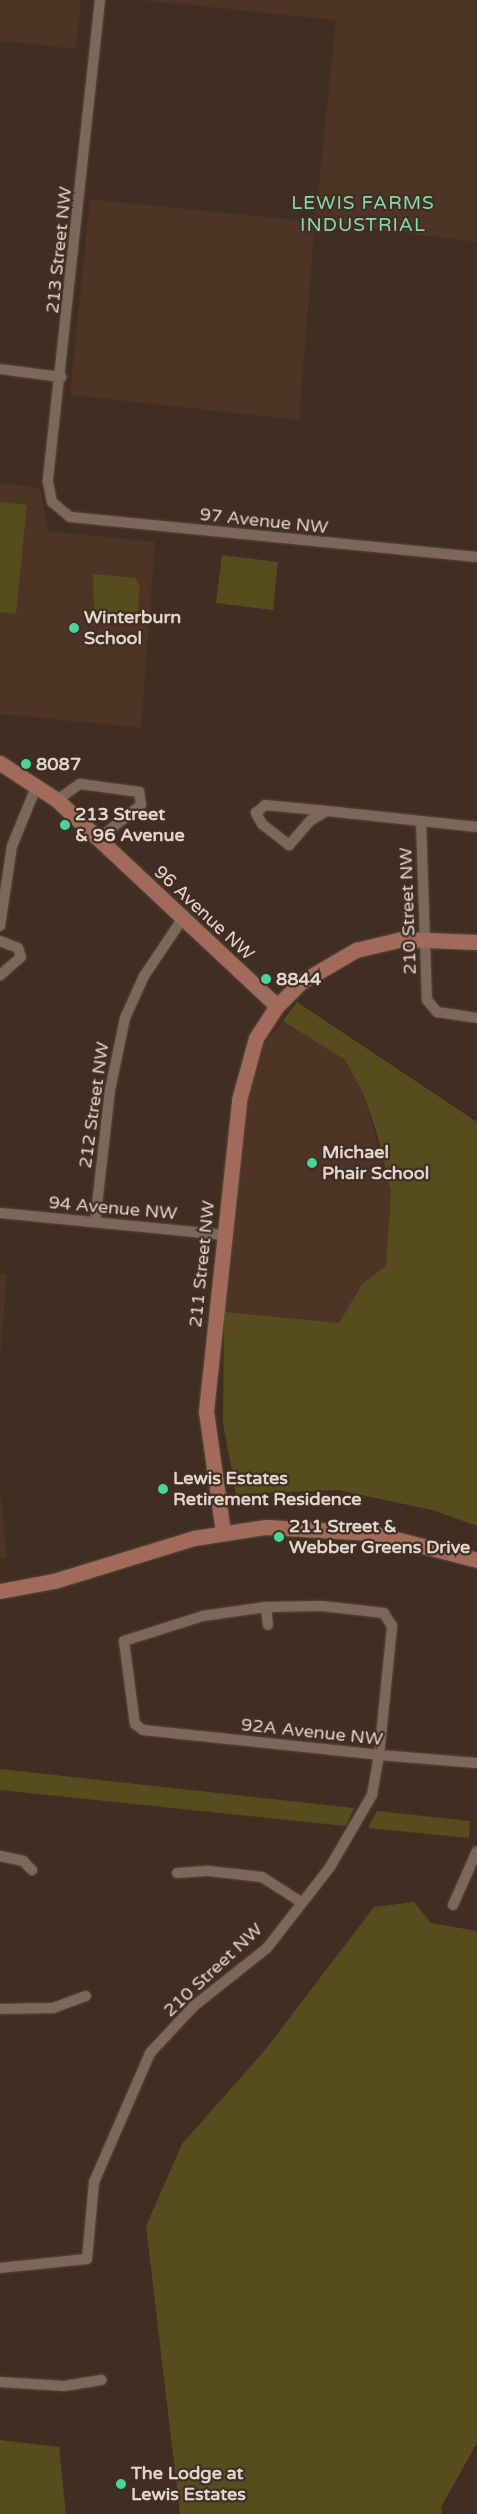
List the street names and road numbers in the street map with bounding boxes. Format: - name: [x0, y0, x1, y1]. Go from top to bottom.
- street label: 213 Street NW: [42, 186, 76, 314]
- street label: 97 Avenue NW: [199, 504, 329, 538]
- street label: 210 Street NW: [395, 847, 421, 975]
- street label: 96 Avenue NW: [149, 861, 259, 965]
- street label: 212 Street NW: [74, 1040, 114, 1170]
- street label: 94 Avenue NW: [48, 1192, 178, 1224]
- street label: 211 Street NW: [185, 1200, 219, 1328]
- street label: 92A Avenue NW: [240, 1714, 384, 1750]
- street label: 210 Street NW: [159, 1919, 267, 2021]

